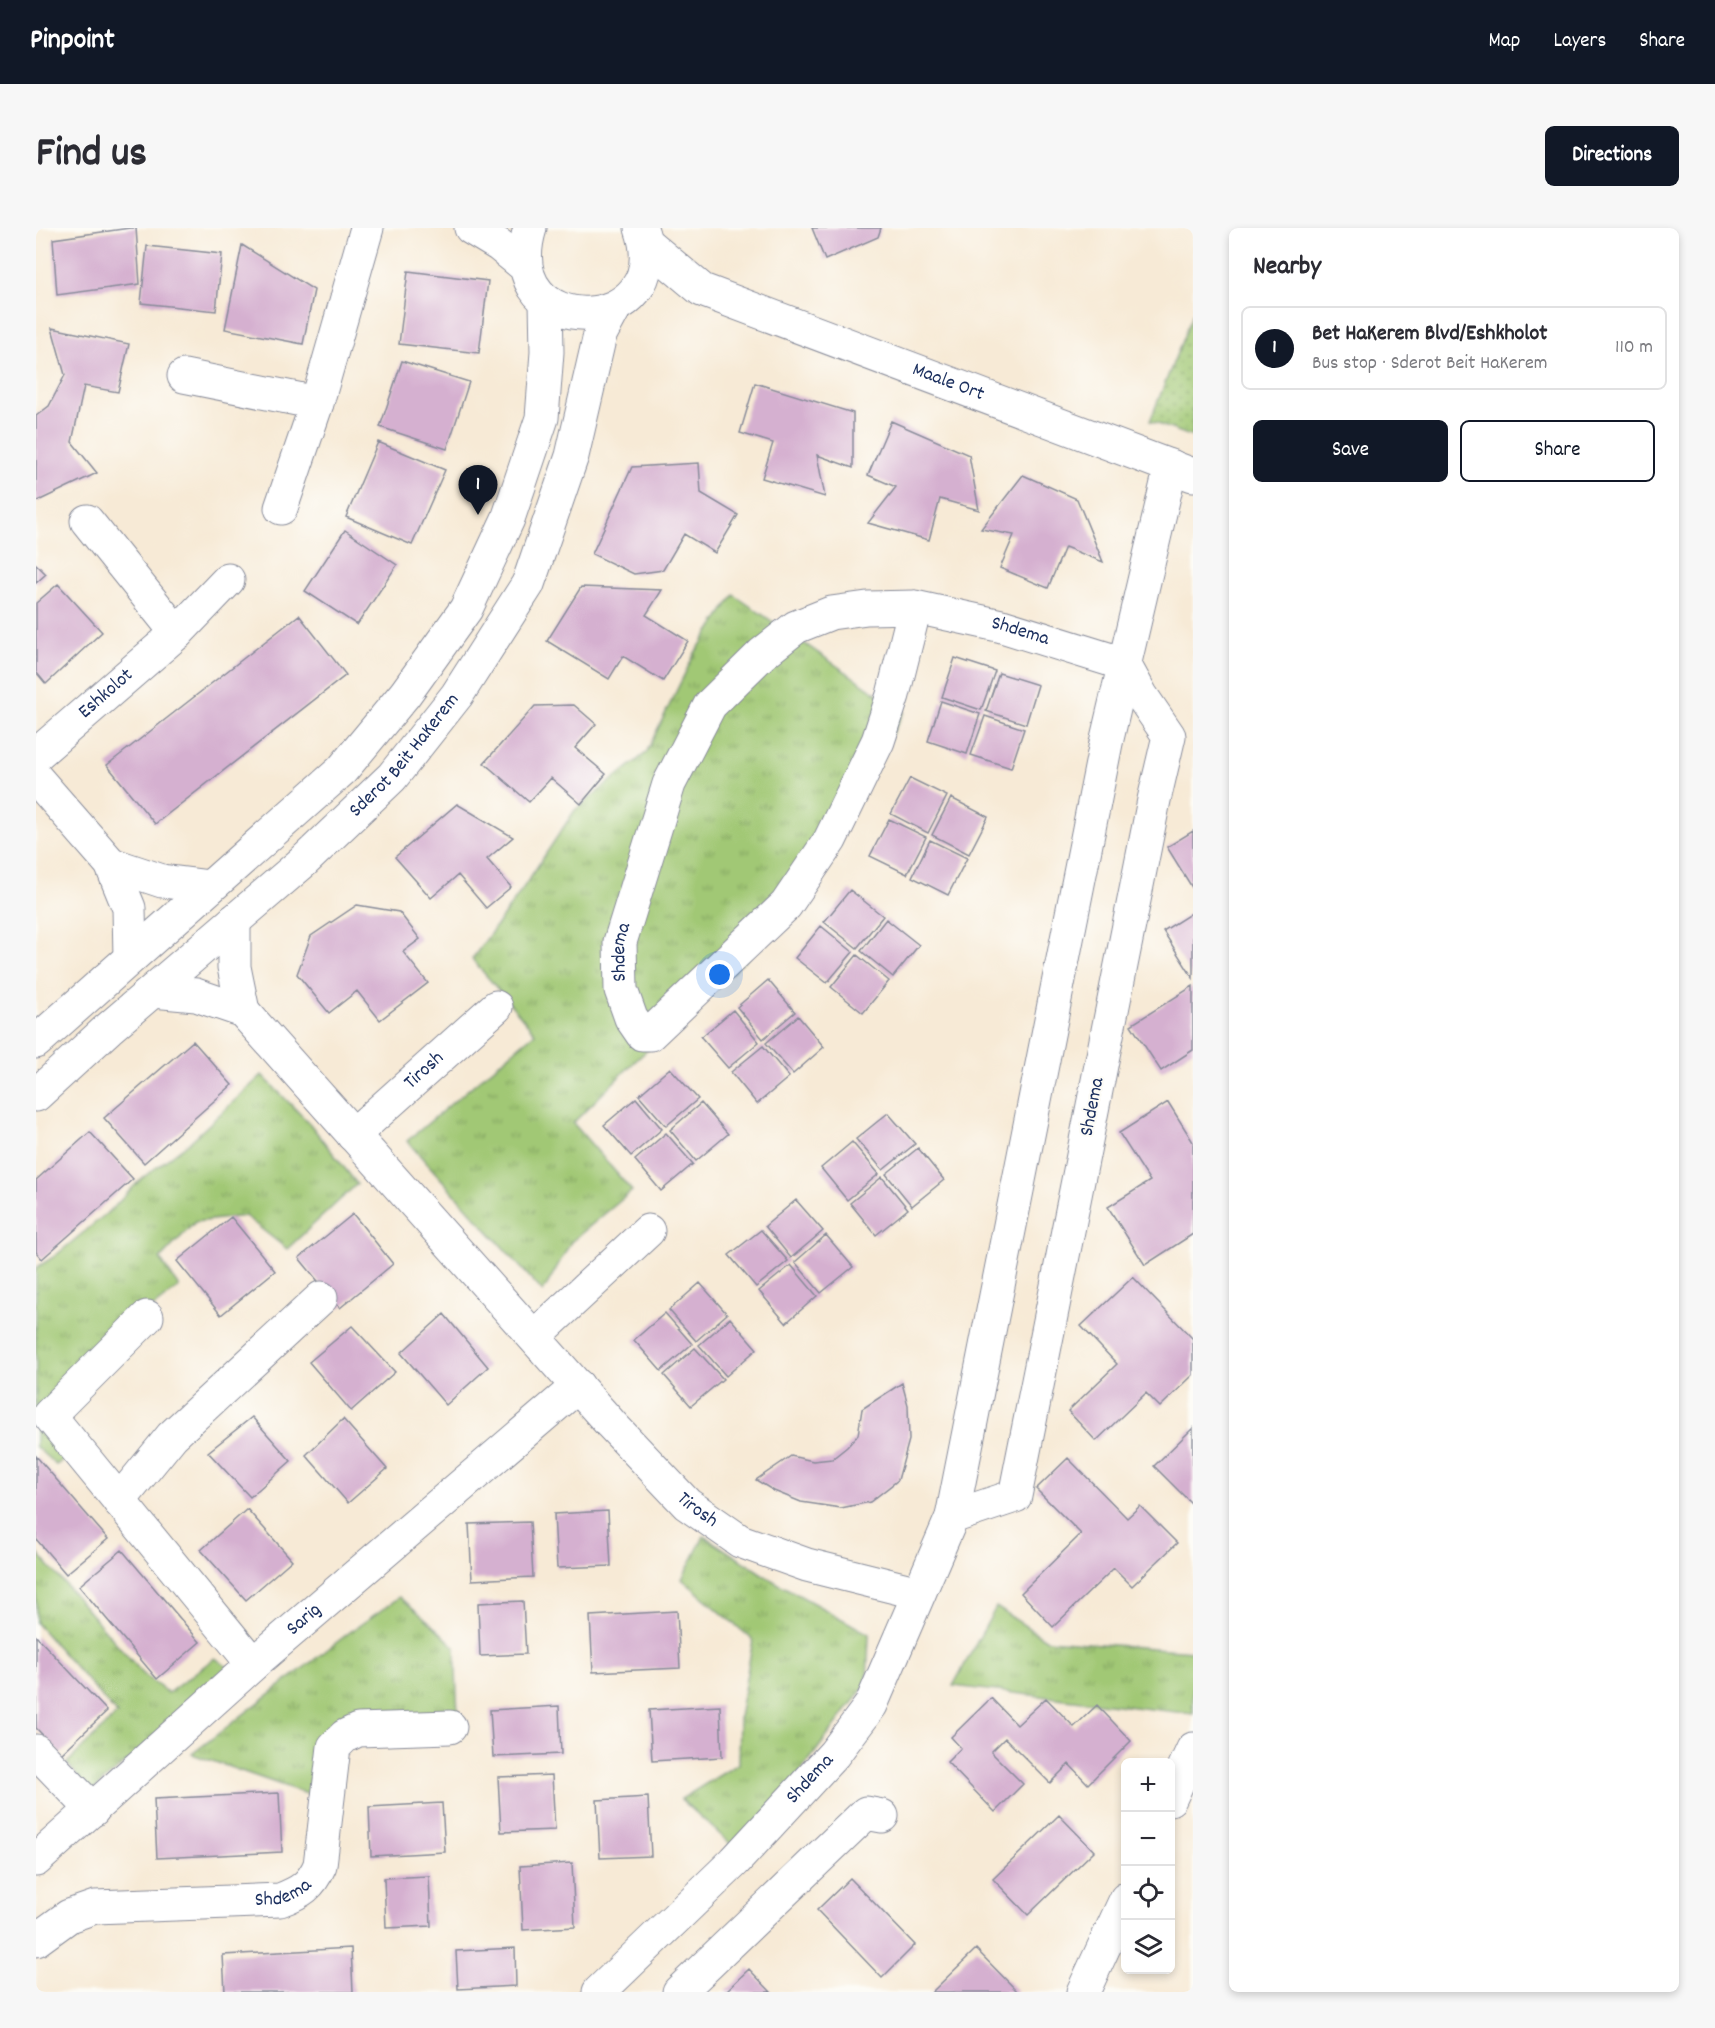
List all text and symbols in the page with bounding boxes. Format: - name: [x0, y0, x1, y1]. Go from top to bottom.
- text: Pinpoint: [30, 22, 115, 62]
- text: Map: [1489, 27, 1520, 57]
- text: Layers: [1553, 27, 1606, 57]
- text: Share: [1639, 27, 1685, 57]
- text: Find us: [36, 126, 147, 186]
- button: Directions: [1545, 126, 1679, 186]
- text: Nearby: [1253, 249, 1321, 286]
- text: Bet HaKerem Blvd/Eshkholot: [1312, 319, 1547, 350]
- text: 1: [1272, 334, 1277, 362]
- text: 110 m: [1615, 334, 1653, 362]
- text: Bus stop · Sderot Beit HaKerem: [1312, 350, 1548, 378]
- street label: Maale Ort: [908, 356, 988, 409]
- button: Save: [1253, 420, 1448, 482]
- button: Share: [1460, 420, 1655, 482]
- pin: 1: [458, 466, 498, 515]
- street label: Shdema: [989, 610, 1053, 654]
- street label: Eshkolot: [73, 662, 140, 726]
- street label: Sderot Beit HaKerem: [343, 688, 467, 824]
- street label: Shdema: [606, 919, 639, 982]
- your location: [705, 960, 734, 989]
- street label: Tirosh: [398, 1045, 451, 1097]
- street label: Shdema: [1074, 1075, 1113, 1139]
- street label: Tirosh: [669, 1486, 723, 1535]
- street label: Sarig: [281, 1597, 328, 1643]
- street label: Shdema: [780, 1748, 841, 1811]
- map controls: [1121, 1758, 1175, 1974]
- button: +: [1121, 1758, 1175, 1812]
- button: −: [1121, 1812, 1175, 1866]
- button: locate: [1121, 1866, 1175, 1920]
- street label: Shdema: [254, 1872, 319, 1915]
- button: layers: [1121, 1920, 1175, 1974]

